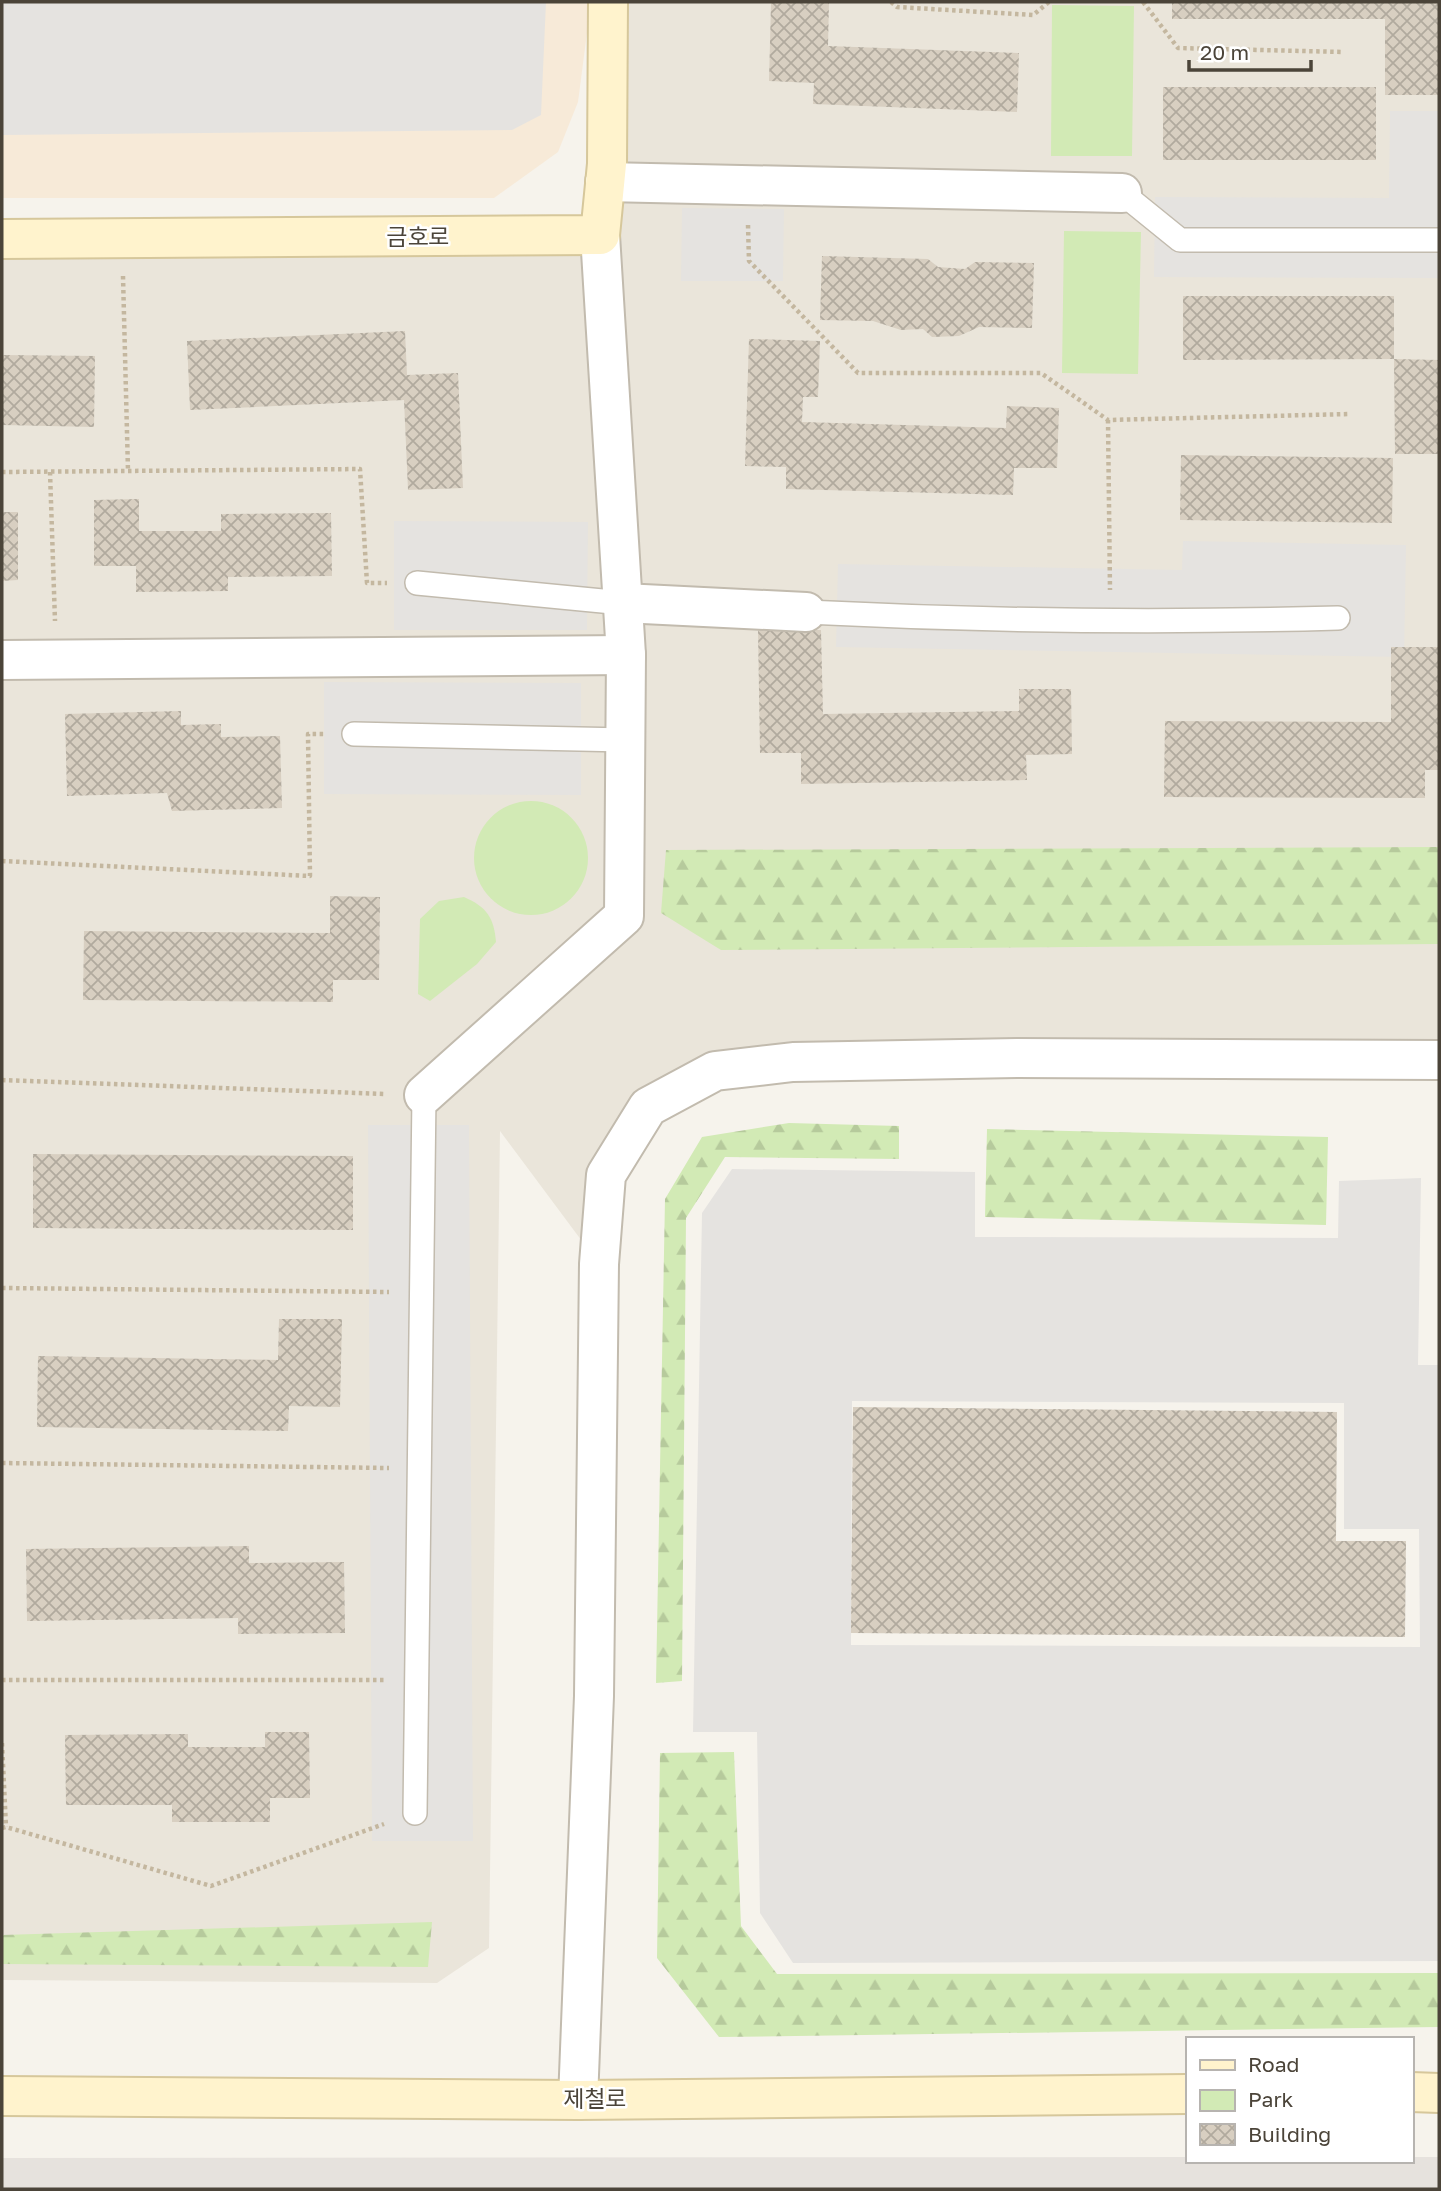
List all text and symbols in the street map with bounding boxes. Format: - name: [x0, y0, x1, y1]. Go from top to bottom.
- scale bar: [1189, 28, 1312, 72]
- text: 20 m: [1200, 39, 1249, 65]
- street label: 금호로: [386, 222, 450, 250]
- legend: [1186, 2037, 1413, 2163]
- text: Road: [1248, 2051, 1299, 2077]
- street label: 제철로: [563, 2084, 627, 2112]
- text: Park: [1248, 2086, 1294, 2112]
- text: Building: [1248, 2121, 1331, 2147]

